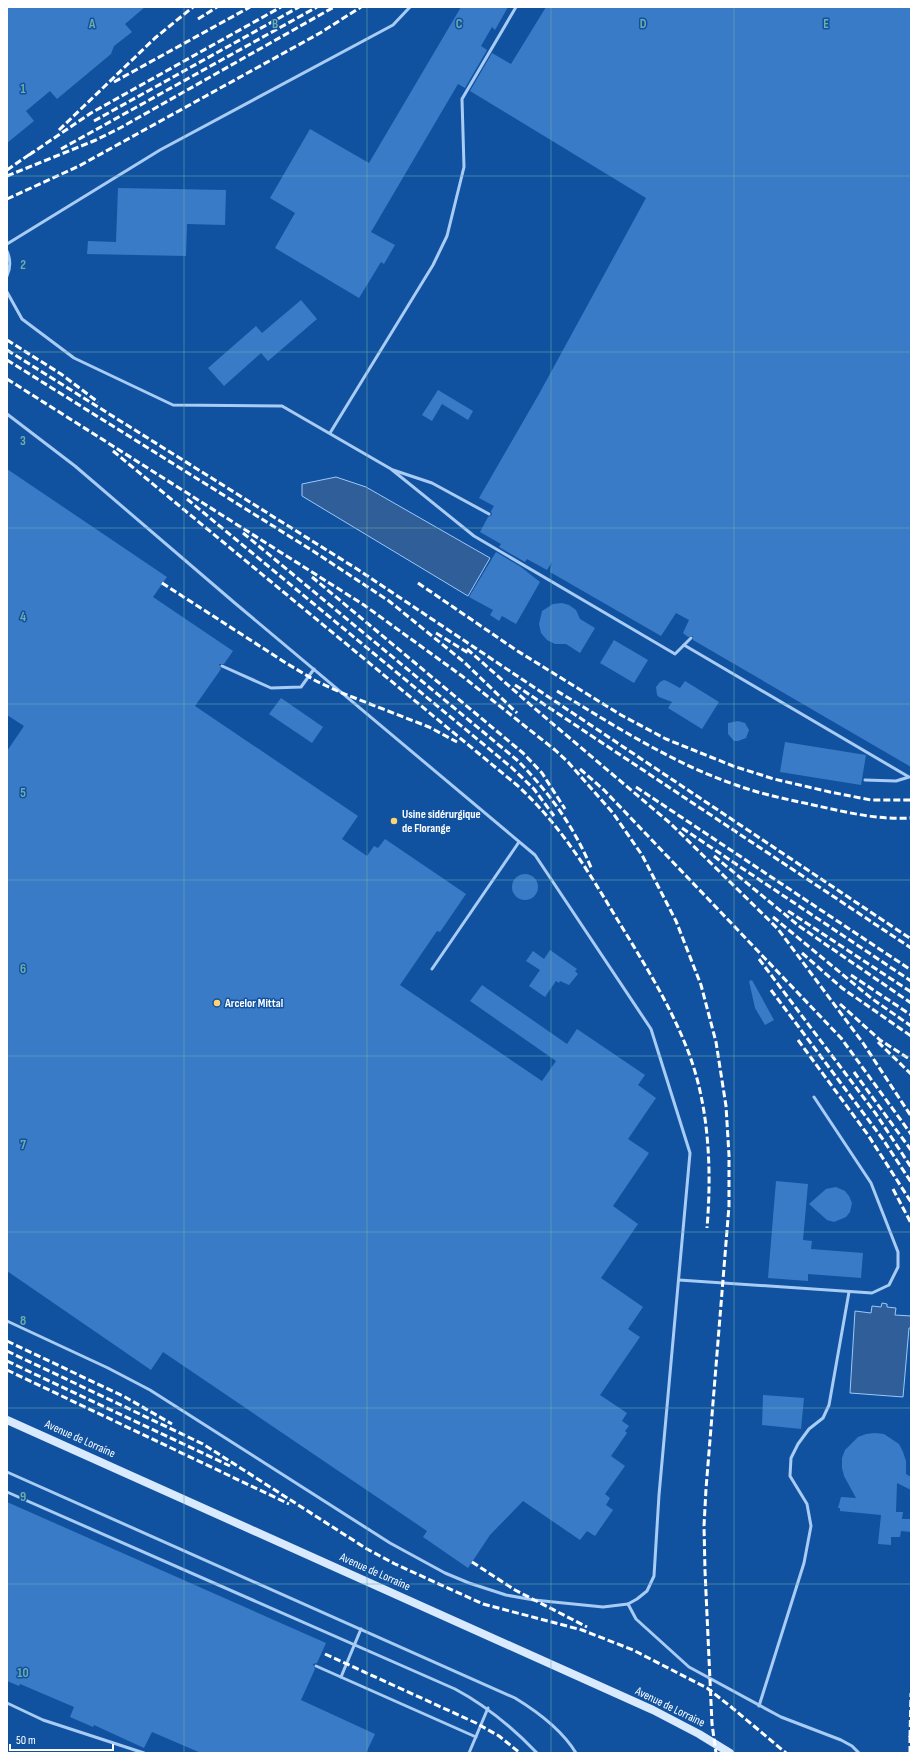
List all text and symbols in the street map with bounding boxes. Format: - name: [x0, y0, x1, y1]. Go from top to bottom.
- text: A: [88, 16, 96, 32]
- text: B: [272, 16, 278, 32]
- text: C: [456, 16, 463, 32]
- text: D: [640, 16, 647, 32]
- text: E: [823, 16, 829, 32]
- text: 1: [20, 81, 26, 97]
- text: 2: [20, 257, 26, 273]
- text: 3: [20, 433, 26, 449]
- text: 4: [20, 609, 26, 625]
- text: 5: [20, 785, 26, 801]
- place label: Usine sidérurgique de Florange: [402, 807, 481, 836]
- marker: Usine sidérurgique de Florange: [389, 816, 399, 826]
- text: 6: [20, 961, 26, 977]
- place label: Arcelor Mittal: [224, 996, 283, 1011]
- marker: Arcelor Mittal: [212, 998, 222, 1008]
- text: 7: [20, 1137, 26, 1153]
- text: 8: [20, 1313, 26, 1329]
- street label: Avenue de Lorraine: [41, 1416, 118, 1461]
- text: 9: [20, 1489, 26, 1505]
- street label: Avenue de Lorraine: [336, 1549, 413, 1594]
- text: 10: [17, 1665, 29, 1681]
- street label: Avenue de Lorraine: [632, 1683, 708, 1730]
- scale bar: [10, 1726, 113, 1752]
- text: 50 m: [16, 1733, 36, 1748]

